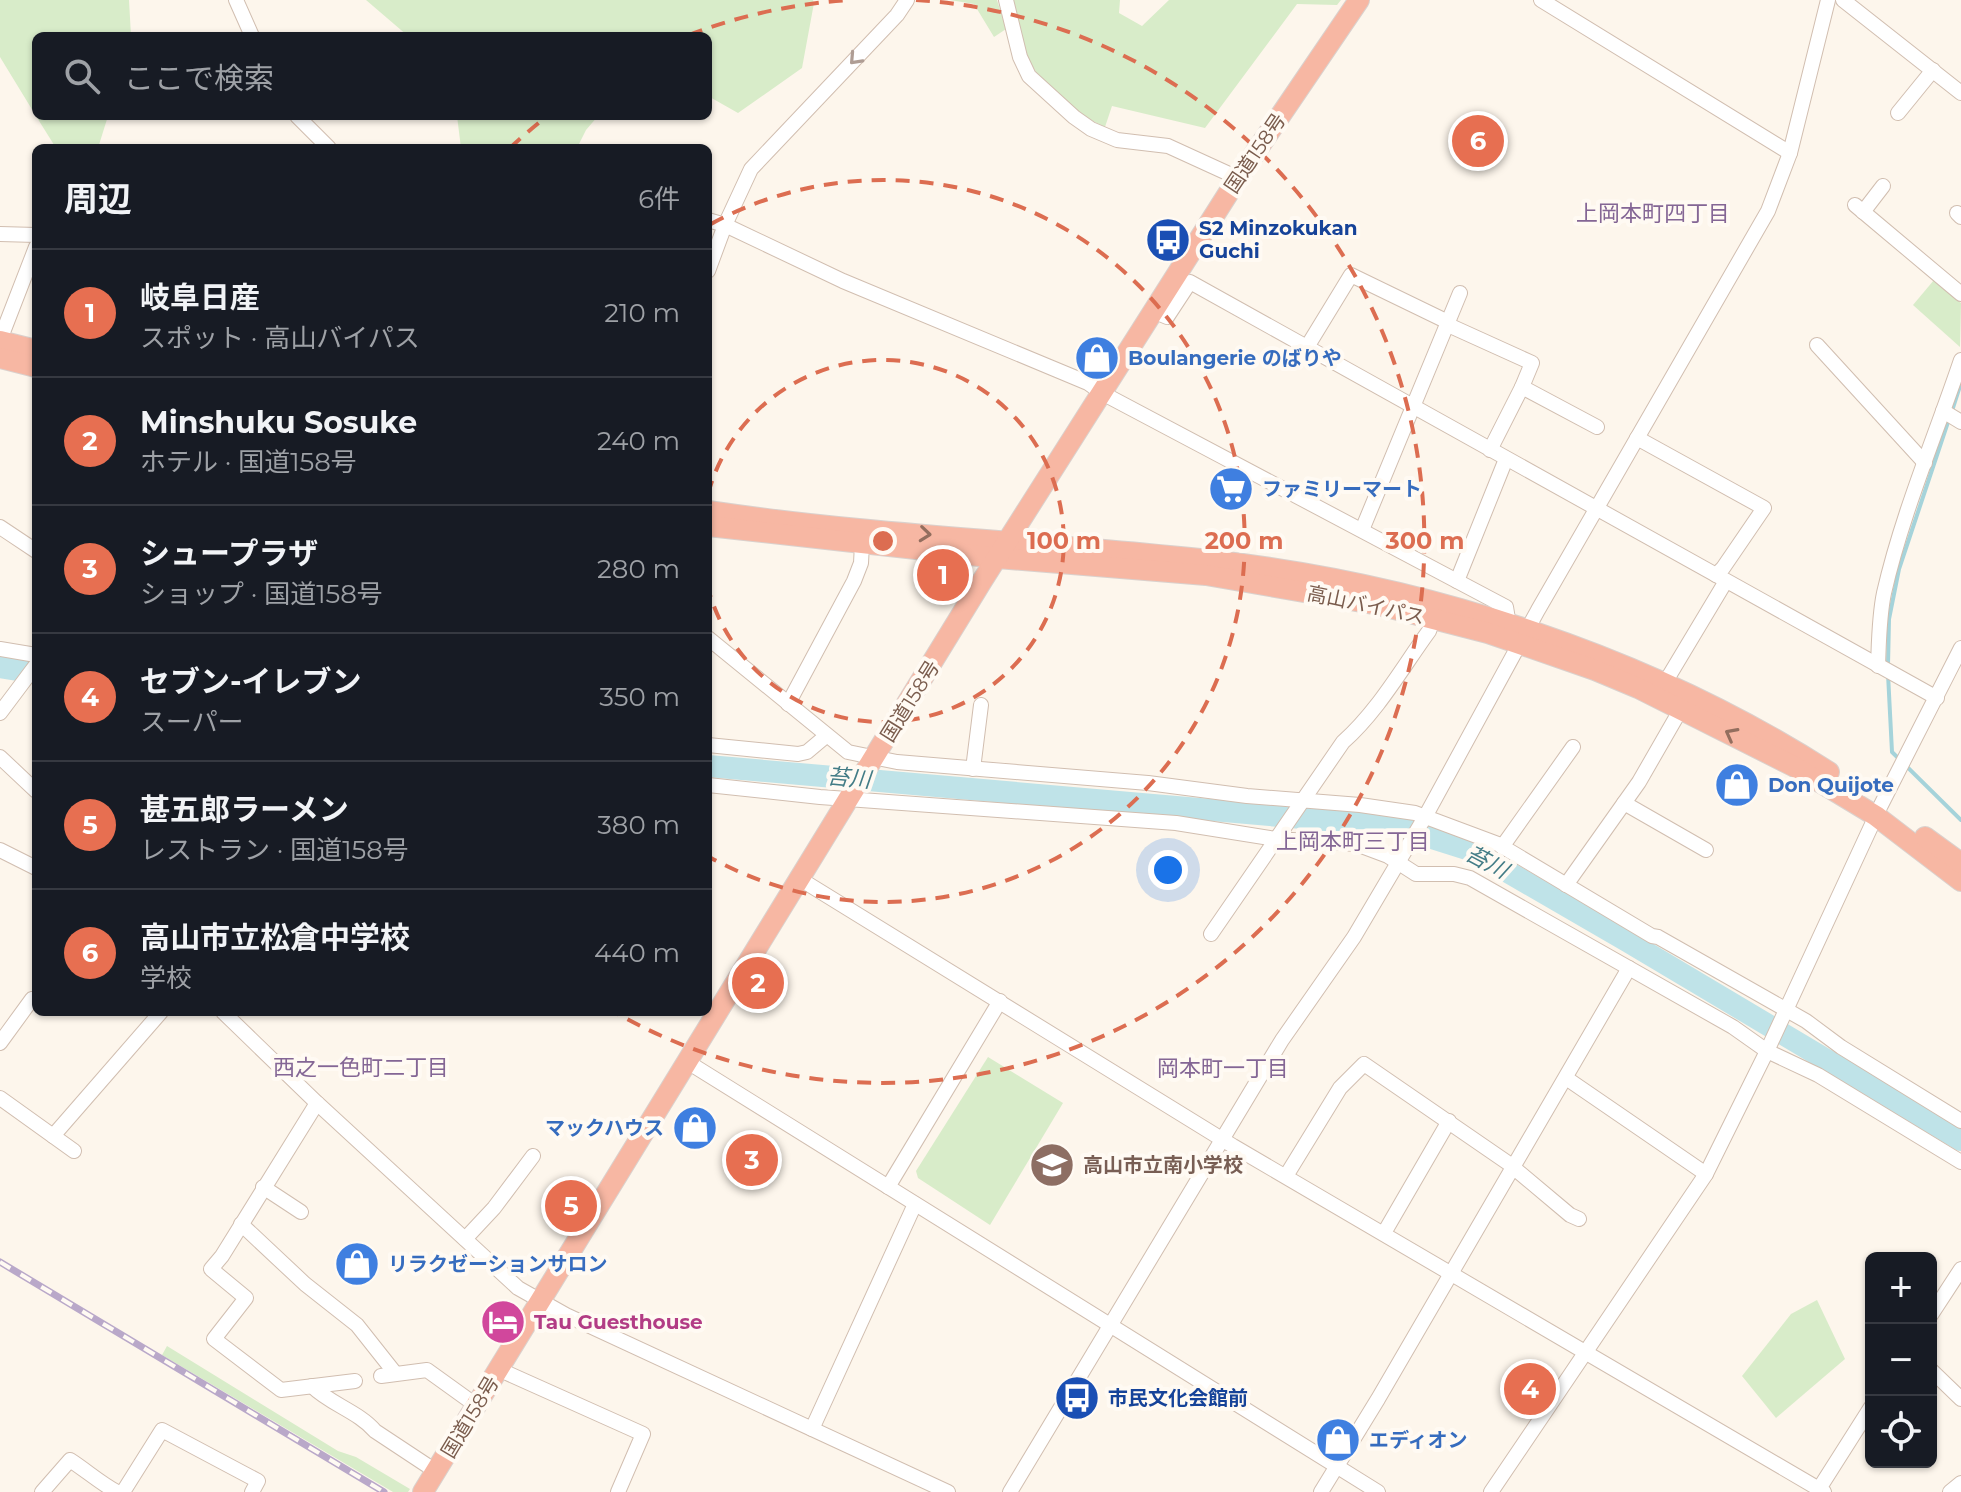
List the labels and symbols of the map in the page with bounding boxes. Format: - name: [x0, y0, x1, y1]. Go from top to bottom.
- one-way arrow: [851, 49, 865, 64]
- street label: 国道158号: [1220, 108, 1290, 198]
- pin: 6: [1452, 111, 1504, 171]
- district label: 上岡本町四丁目: [1576, 200, 1730, 227]
- bus stop icon: S2 Minzokukan Guchi: [1144, 216, 1192, 264]
- place label: S2 Minzokukan Guchi: [1199, 216, 1358, 263]
- shop icon: Boulangerie のばりや: [1073, 334, 1121, 382]
- place label: Boulangerie のばりや: [1128, 346, 1342, 370]
- supermarket icon: ファミリーマート: [1207, 465, 1255, 513]
- place label: ファミリーマート: [1262, 477, 1422, 501]
- one-way arrow: [919, 525, 932, 542]
- text: 100 m: [1027, 526, 1101, 555]
- text: 200 m: [1205, 526, 1283, 555]
- text: 300 m: [1385, 526, 1464, 555]
- centre of rings: [869, 527, 897, 555]
- pin: 1: [917, 545, 969, 605]
- street label: 高山バイパス: [1305, 581, 1427, 629]
- street label: 国道158号: [876, 656, 944, 746]
- one-way arrow: [1724, 728, 1739, 743]
- shop icon: Don Quijote: [1713, 761, 1761, 809]
- water label: 苔川: [826, 763, 874, 794]
- place label: Don Quijote: [1768, 773, 1894, 797]
- district label: 上岡本町三丁目: [1276, 828, 1430, 855]
- water label: 苔川: [1461, 840, 1515, 885]
- your location: [1148, 850, 1188, 890]
- pin: 2: [732, 953, 784, 1013]
- district label: 西之一色町二丁目: [273, 1054, 449, 1081]
- district label: 岡本町一丁目: [1157, 1055, 1289, 1082]
- shop icon: マックハウス: [671, 1104, 719, 1152]
- place label: マックハウス: [545, 1116, 664, 1140]
- pin: 3: [726, 1130, 778, 1190]
- school or university icon: 高山市立南小学校: [1028, 1141, 1076, 1189]
- place label: 高山市立南小学校: [1083, 1153, 1243, 1177]
- pin: 5: [545, 1176, 597, 1236]
- shop icon: リラクゼーションサロン: [333, 1240, 381, 1288]
- place label: リラクゼーションサロン: [388, 1252, 608, 1276]
- hotel icon: Tau Guesthouse: [479, 1298, 527, 1346]
- place label: Tau Guesthouse: [534, 1310, 703, 1334]
- pin: 4: [1504, 1359, 1556, 1419]
- street label: 国道158号: [436, 1372, 504, 1462]
- bus stop icon: 市民文化会館前: [1053, 1374, 1101, 1422]
- place label: 市民文化会館前: [1108, 1386, 1248, 1410]
- shop icon: エディオン: [1314, 1416, 1362, 1464]
- place label: エディオン: [1369, 1428, 1468, 1452]

